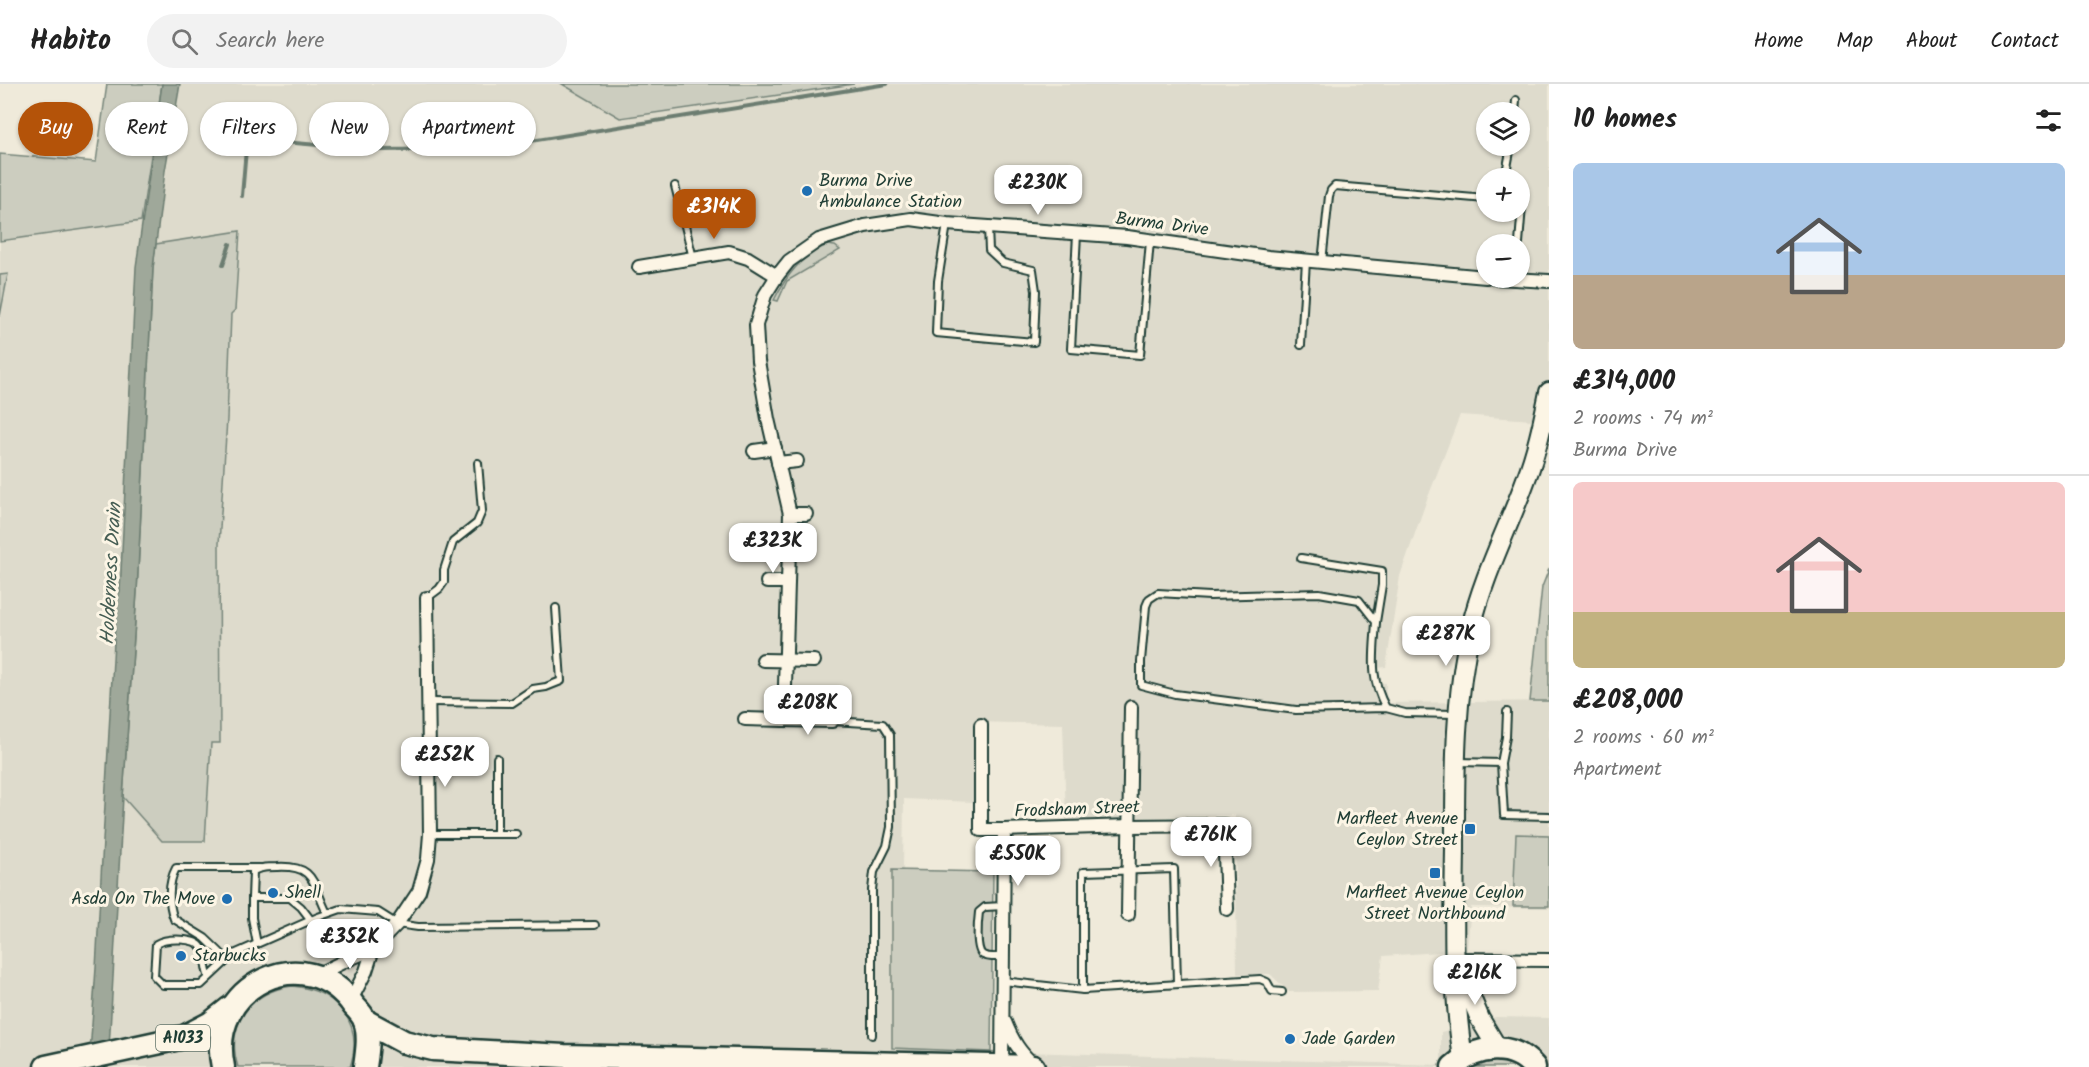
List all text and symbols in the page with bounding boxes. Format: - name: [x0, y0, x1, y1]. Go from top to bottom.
- search box: [147, 14, 567, 68]
- text: Habito: [30, 19, 111, 64]
- text: Search here: [216, 24, 325, 59]
- icon: search: [168, 25, 201, 58]
- text: Home: [1754, 25, 1803, 58]
- text: Map: [1836, 25, 1873, 58]
- text: About: [1906, 25, 1957, 58]
- text: Contact: [1990, 25, 2059, 58]
- text: 10 homes: [1573, 99, 1677, 141]
- chip: Buy: [18, 102, 93, 156]
- chip: Rent: [105, 102, 188, 156]
- chip: Filters: [200, 102, 297, 156]
- chip: New: [309, 102, 389, 156]
- chip: Apartment: [401, 102, 536, 156]
- map controls: [1476, 102, 1530, 288]
- button: layers: [1476, 102, 1530, 156]
- icon: filters: [2032, 104, 2065, 137]
- pin: £230K: [996, 165, 1080, 216]
- place label: Burma Drive Ambulance Station: [819, 167, 962, 217]
- text: £230K: [1008, 168, 1068, 200]
- button: +: [1476, 168, 1530, 222]
- marker: Burma Drive Ambulance Station: [800, 184, 814, 198]
- pin: £314K: [672, 189, 756, 240]
- text: £314K: [687, 192, 741, 224]
- icon: home: [1765, 202, 1873, 310]
- street label: Burma Drive: [1114, 205, 1210, 245]
- button: −: [1476, 234, 1530, 288]
- text: £314,000: [1573, 361, 1675, 403]
- text: 2 rooms · 74 m²: [1573, 403, 1713, 435]
- text: Burma Drive: [1573, 435, 1677, 467]
- water label: Holderness Drain: [92, 501, 132, 646]
- icon: home: [1765, 521, 1873, 629]
- pin: £323K: [731, 523, 815, 574]
- text: £323K: [743, 526, 803, 558]
- pin: £287K: [1404, 616, 1488, 667]
- text: £287K: [1416, 619, 1476, 651]
- text: £208,000: [1573, 680, 1683, 722]
- pin: £208K: [766, 685, 850, 736]
- text: £208K: [778, 688, 838, 720]
- text: 2 rooms · 60 m²: [1573, 722, 1714, 754]
- pin: £252K: [403, 737, 487, 788]
- text: £252K: [415, 740, 475, 772]
- text: Apartment: [1573, 754, 1662, 786]
- street label: Frodsham Street: [1014, 793, 1141, 827]
- place label: Marfleet Avenue Ceylon Street: [1336, 805, 1459, 855]
- pin: £761K: [1169, 817, 1253, 868]
- text: £761K: [1185, 820, 1238, 852]
- marker: Marfleet Avenue Ceylon Street: [1463, 822, 1477, 836]
- pin: £550K: [976, 836, 1060, 887]
- text: £550K: [989, 839, 1047, 871]
- marker: Marfleet Avenue Ceylon Street Northbound: [1428, 866, 1442, 880]
- place label: Shell: [285, 879, 322, 908]
- place label: Marfleet Avenue Ceylon Street Northbound: [1346, 879, 1524, 929]
- place label: Asda On The Move: [71, 885, 215, 914]
- marker: Shell: [266, 886, 280, 900]
- marker: Asda On The Move: [220, 892, 234, 906]
- pin: £352K: [308, 919, 392, 970]
- text: £352K: [320, 922, 380, 954]
- place label: Starbucks: [193, 942, 266, 971]
- marker: Starbucks: [174, 949, 188, 963]
- pin: £216K: [1433, 955, 1517, 1006]
- text: £216K: [1447, 958, 1503, 990]
- road number: A1033: [156, 1025, 210, 1051]
- place label: Jade Garden: [1302, 1025, 1395, 1054]
- marker: Jade Garden: [1283, 1032, 1297, 1046]

